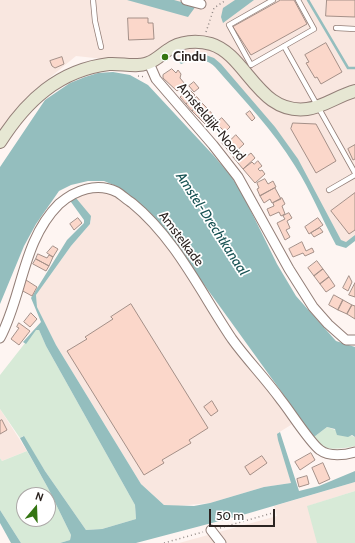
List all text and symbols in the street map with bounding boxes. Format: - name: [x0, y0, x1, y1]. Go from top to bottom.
- place label: Cindu: [173, 49, 206, 65]
- marker: Cindu: [160, 52, 170, 62]
- street label: Amsteldijk-Noord: [174, 80, 248, 164]
- water label: Amstel-Drechtkanaal: [172, 169, 252, 279]
- street label: Amstelkade: [155, 208, 207, 270]
- north arrow: [16, 487, 56, 527]
- text: N: [34, 489, 46, 504]
- scale bar: [211, 501, 277, 527]
- text: 50 m: [216, 508, 244, 523]

